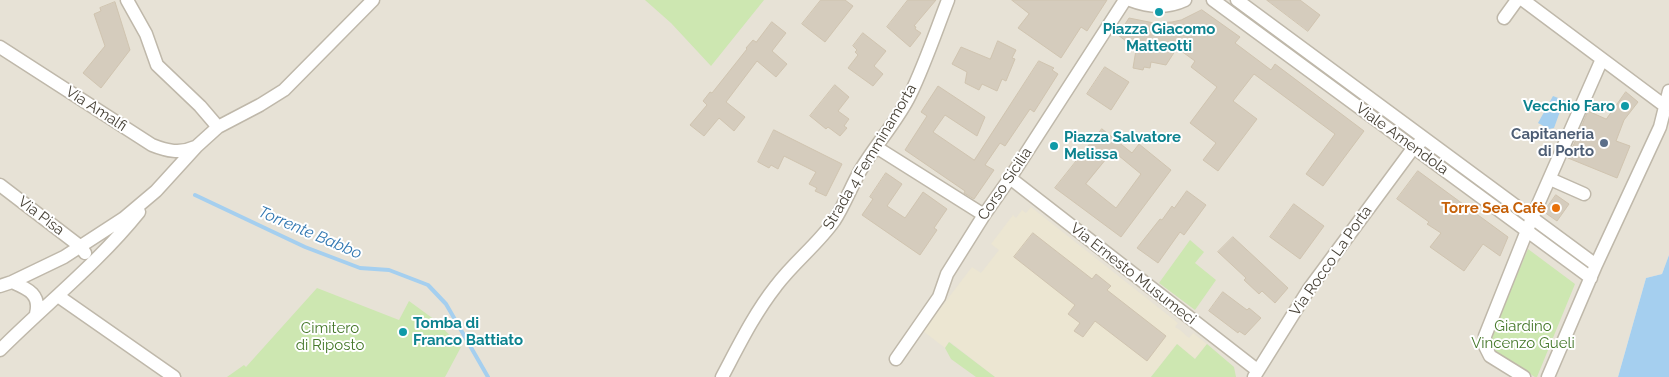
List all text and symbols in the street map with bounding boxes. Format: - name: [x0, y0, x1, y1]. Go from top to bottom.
- marker: Piazza Giacomo Matteotti: [1153, 6, 1165, 18]
- place label: Piazza Giacomo Matteotti: [1103, 20, 1215, 55]
- street label: Strada 4 Femminamorta: [819, 81, 921, 233]
- street label: Via Amalfi: [62, 83, 130, 135]
- place label: Vecchio Faro: [1523, 97, 1615, 115]
- street label: Viale Amendola: [1352, 99, 1452, 179]
- marker: Vecchio Faro: [1619, 100, 1631, 112]
- place label: Capitaneria di Porto: [1511, 125, 1594, 160]
- place label: Piazza Salvatore Melissa: [1064, 128, 1181, 163]
- marker: Capitaneria di Porto: [1598, 137, 1610, 149]
- marker: Piazza Salvatore Melissa: [1048, 140, 1060, 152]
- street label: Corso Sicilia: [974, 144, 1036, 224]
- street label: Via Pisa: [14, 193, 68, 239]
- place label: Torre Sea Cafè: [1441, 199, 1546, 217]
- street label: Via Rocco La Porta: [1286, 202, 1376, 320]
- marker: Torre Sea Cafè: [1550, 202, 1562, 214]
- water label: Torrente Babbo: [255, 203, 365, 263]
- street label: Via Ernesto Musumeci: [1067, 219, 1199, 329]
- place label: Tomba di Franco Battiato: [413, 314, 523, 349]
- park label: Giardino Vincenzo Gueli: [1471, 317, 1575, 352]
- park label: Cimitero di Riposto: [296, 319, 364, 354]
- marker: Tomba di Franco Battiato: [397, 326, 409, 338]

